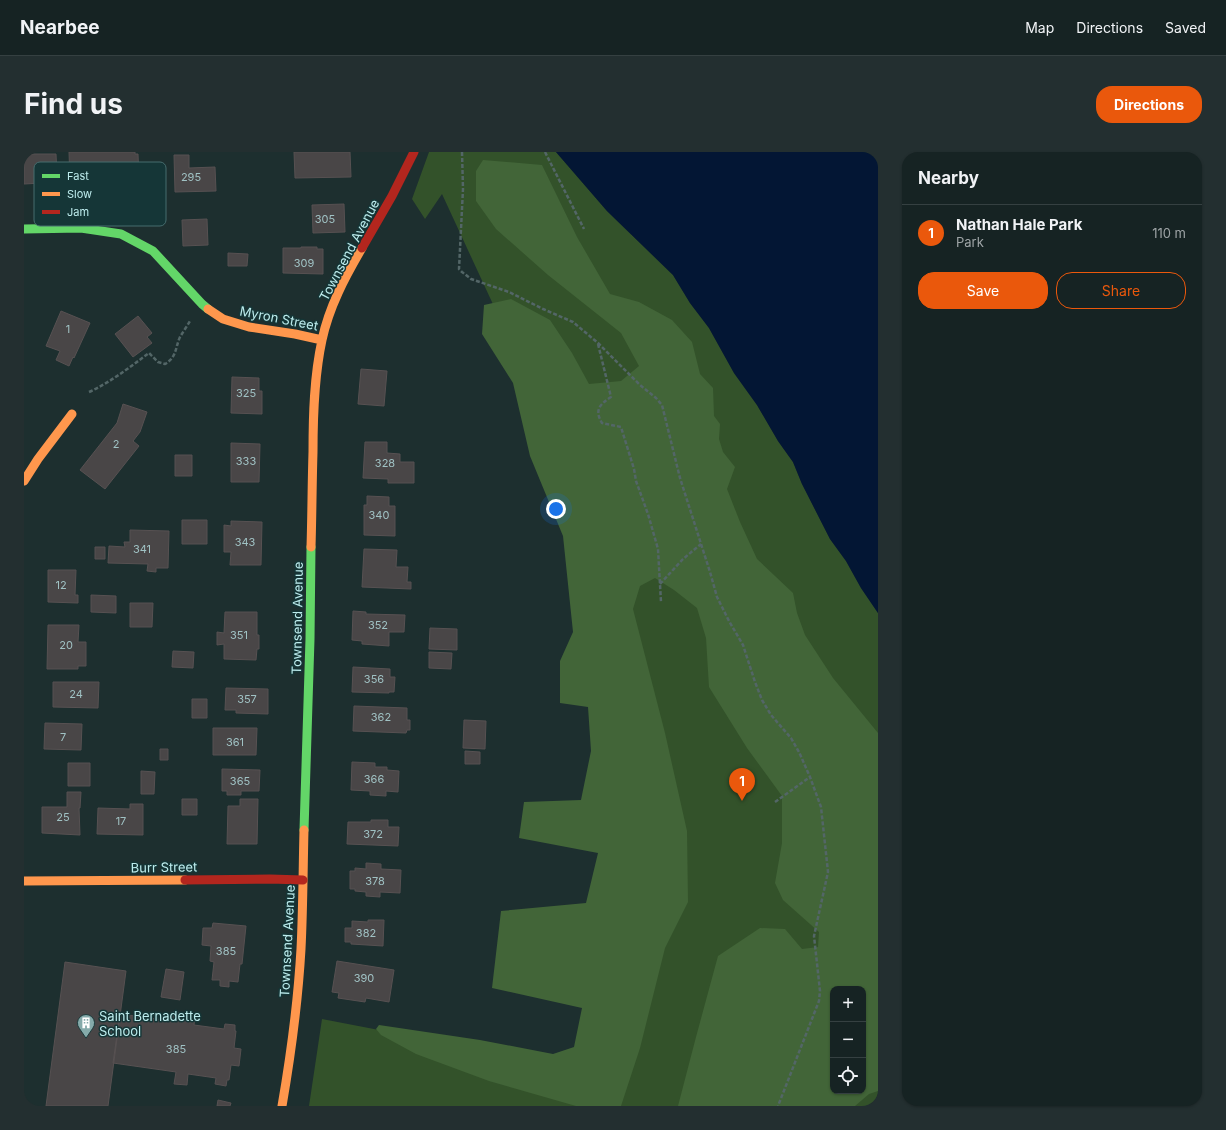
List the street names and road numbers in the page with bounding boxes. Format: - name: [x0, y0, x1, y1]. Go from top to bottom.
- street label: Townsend Avenue: [315, 197, 383, 303]
- street label: Myron Street: [238, 303, 320, 333]
- street label: Townsend Avenue: [288, 562, 306, 674]
- street label: Burr Street: [131, 858, 197, 876]
- street label: Townsend Avenue: [276, 884, 298, 998]

